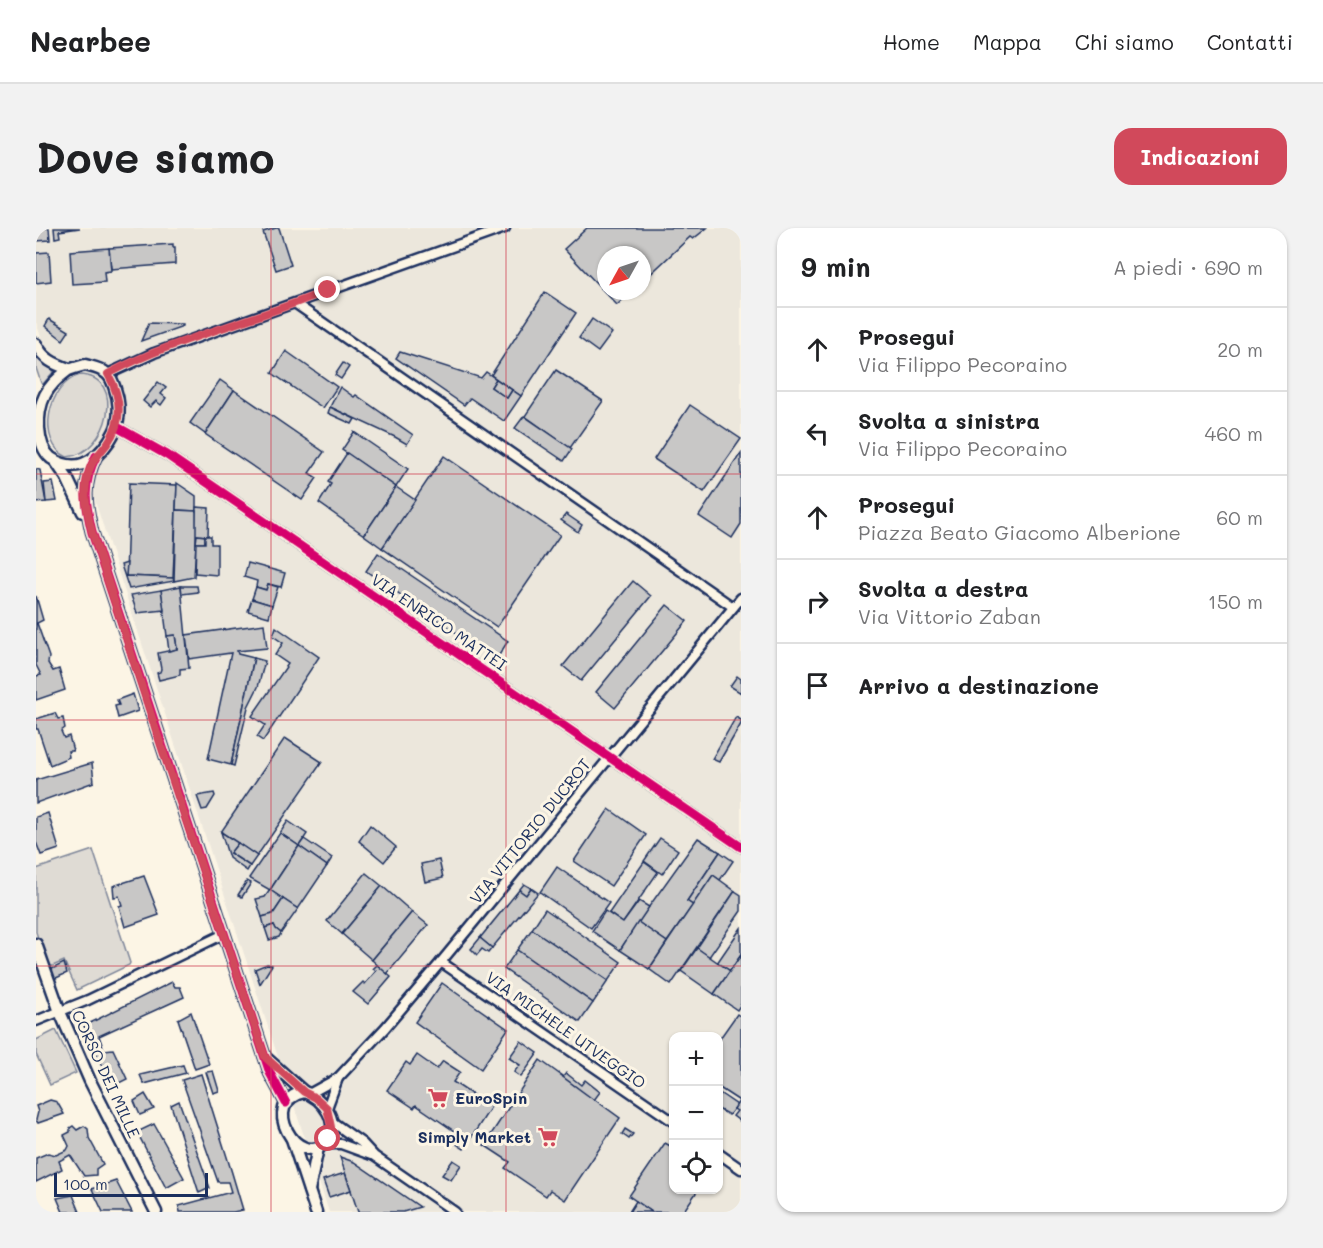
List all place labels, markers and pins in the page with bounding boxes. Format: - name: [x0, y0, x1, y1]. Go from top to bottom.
- supermarket icon: EuroSpin: [426, 1086, 450, 1110]
- place label: EuroSpin: [455, 1087, 527, 1108]
- supermarket icon: Simply Market: [536, 1125, 560, 1149]
- place label: Simply Market: [418, 1126, 531, 1147]

